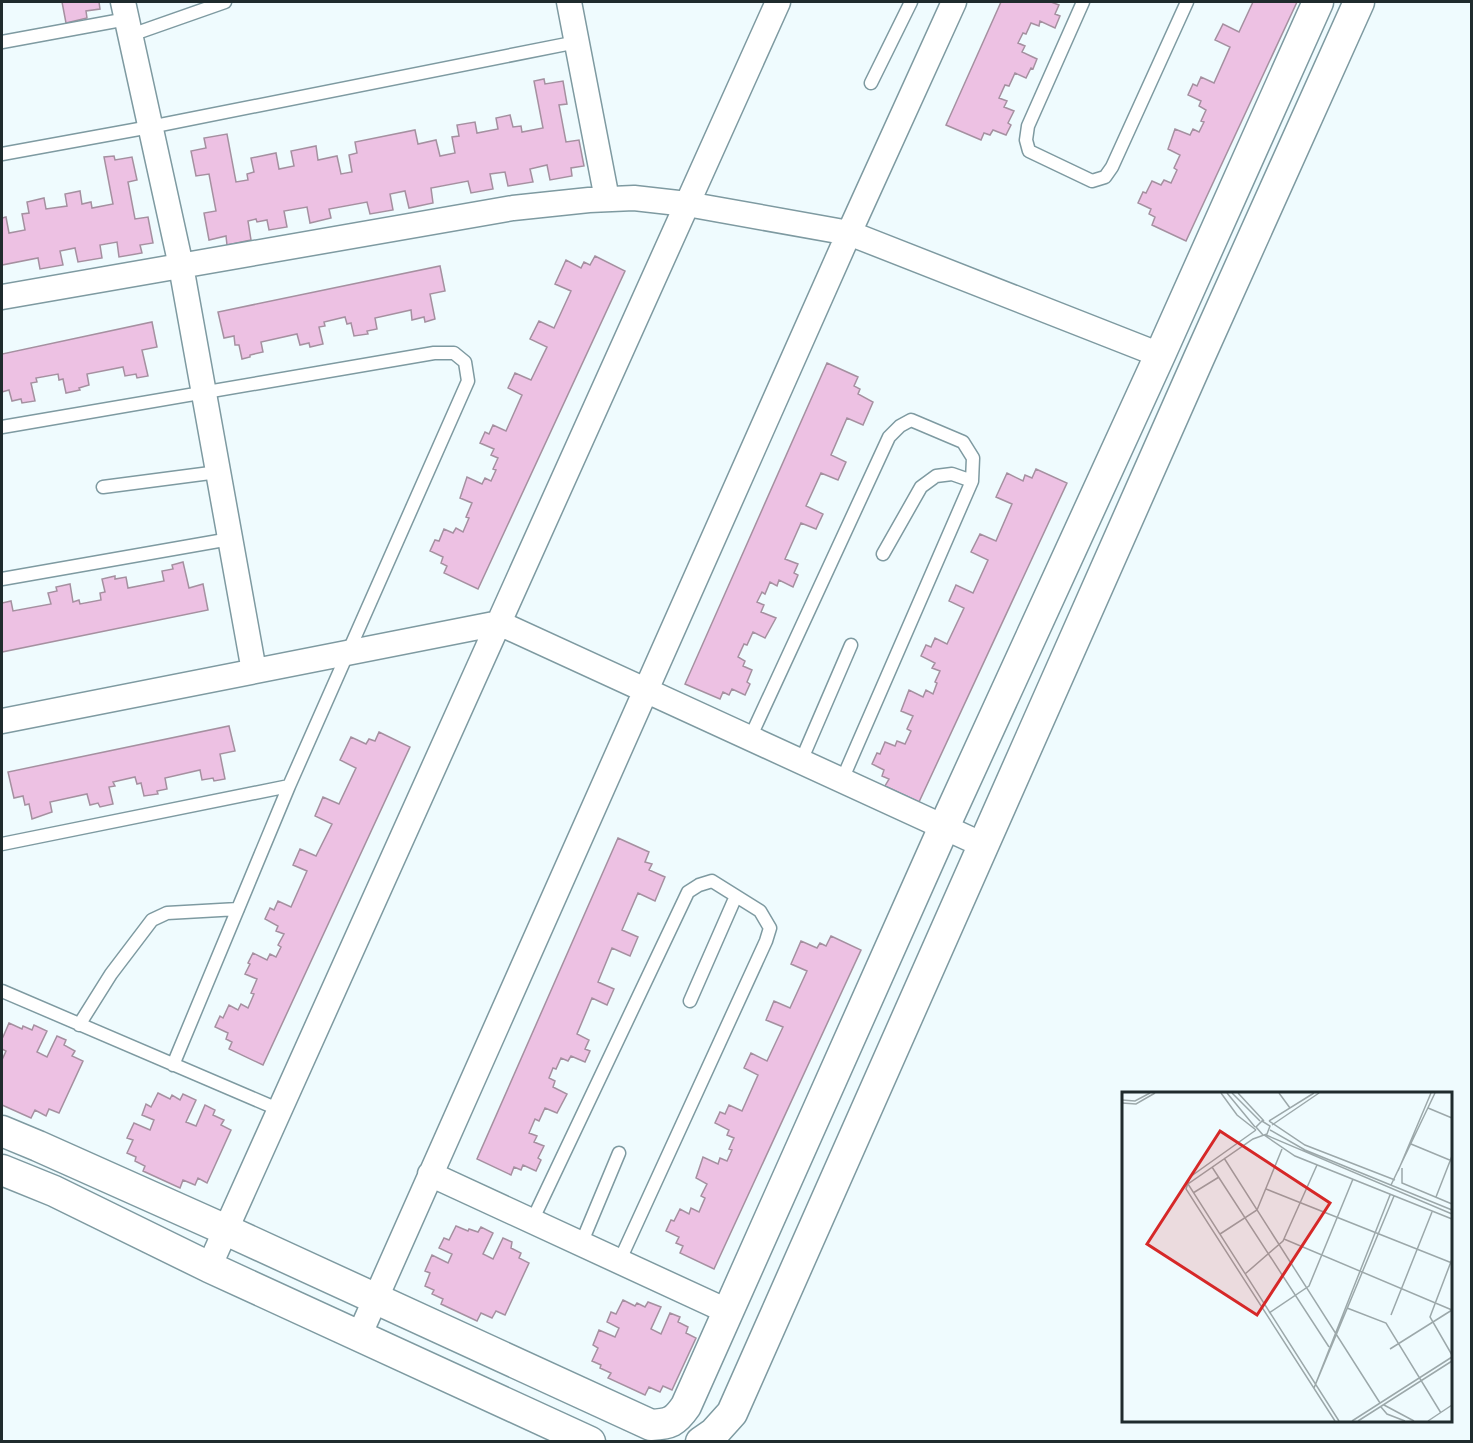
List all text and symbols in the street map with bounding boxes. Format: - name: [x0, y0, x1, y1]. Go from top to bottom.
- inset map: [1122, 1092, 1452, 1422]

